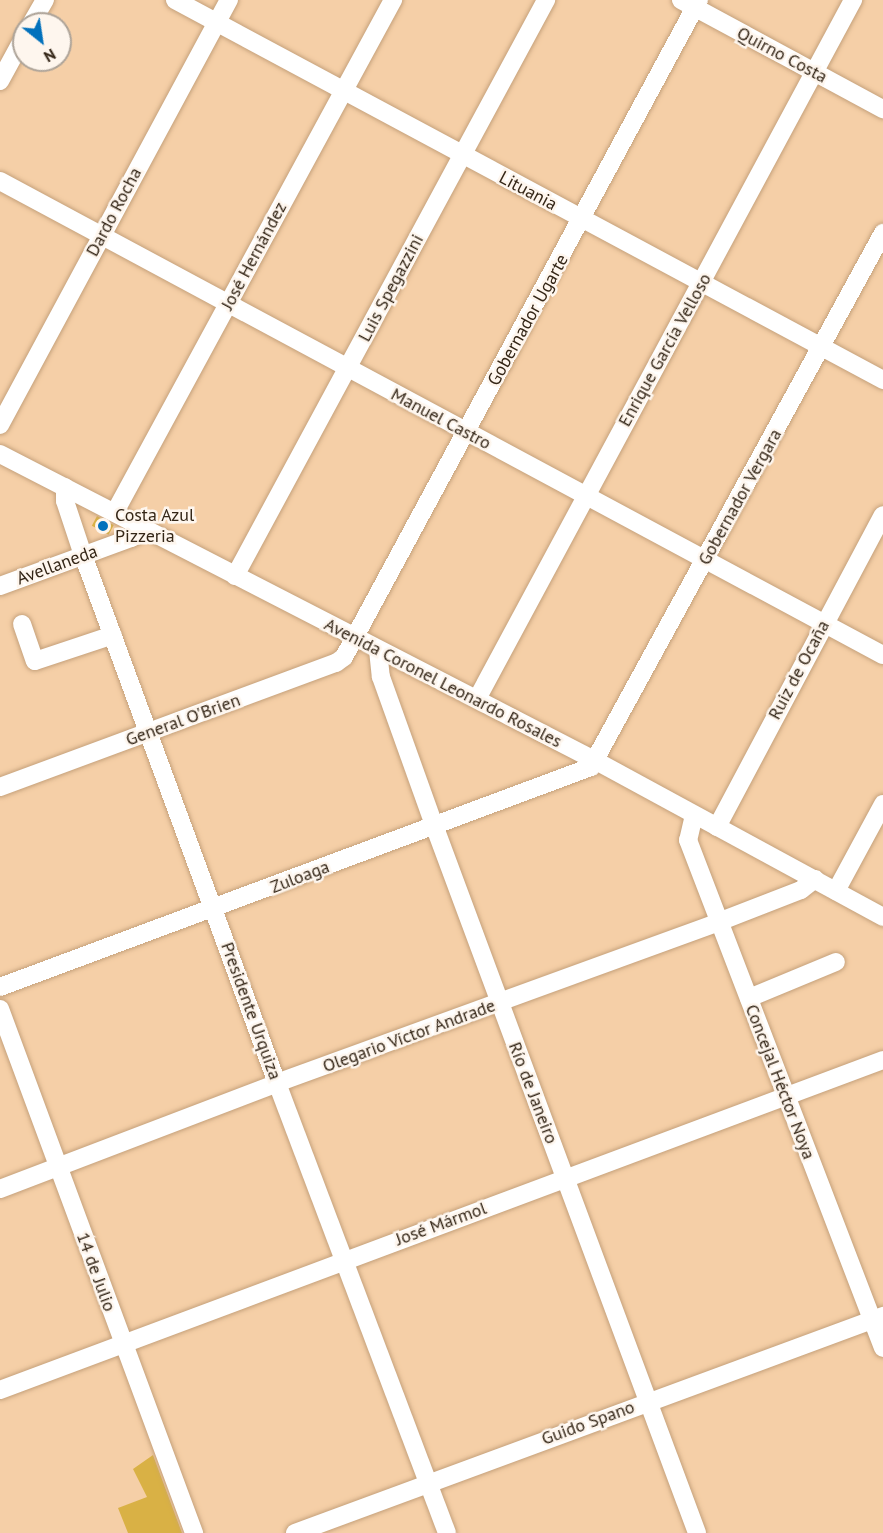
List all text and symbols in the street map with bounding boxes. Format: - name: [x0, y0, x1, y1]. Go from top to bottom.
- north arrow: [12, 12, 72, 72]
- street label: Quirno Costa: [733, 22, 831, 88]
- text: N: [40, 45, 60, 67]
- street label: Dardo Rocha: [82, 164, 146, 260]
- street label: Lituania: [495, 167, 561, 215]
- street label: José Hernández: [217, 198, 291, 314]
- street label: Luis Spegazzini: [354, 231, 428, 345]
- street label: Gobernador Ugarte: [483, 251, 573, 389]
- street label: Enrique García Velloso: [614, 269, 716, 431]
- street label: Manuel Castro: [387, 384, 495, 454]
- street label: Gobernador Vergara: [694, 425, 786, 569]
- place label: Costa Azul Pizzeria: [115, 505, 195, 548]
- marker: Costa Azul Pizzeria: [96, 519, 110, 533]
- street label: Avellaneda: [14, 540, 100, 590]
- street label: Avenida Coronel Leonardo Rosales: [321, 614, 565, 752]
- street label: Ruiz de Ocaña: [764, 617, 834, 723]
- street label: General O'Brien: [123, 689, 243, 751]
- street label: Zuloaga: [267, 856, 333, 898]
- street label: Presidente Urquiza: [216, 939, 286, 1083]
- street label: Olegario Víctor Andrade: [319, 995, 499, 1077]
- street label: Concejal Héctor Noya: [740, 1001, 820, 1163]
- street label: Río de Janeiro: [504, 1039, 562, 1147]
- street label: José Mármol: [393, 1198, 489, 1250]
- street label: 14 de Julio: [72, 1229, 120, 1315]
- street label: Guido Spano: [539, 1396, 637, 1450]

